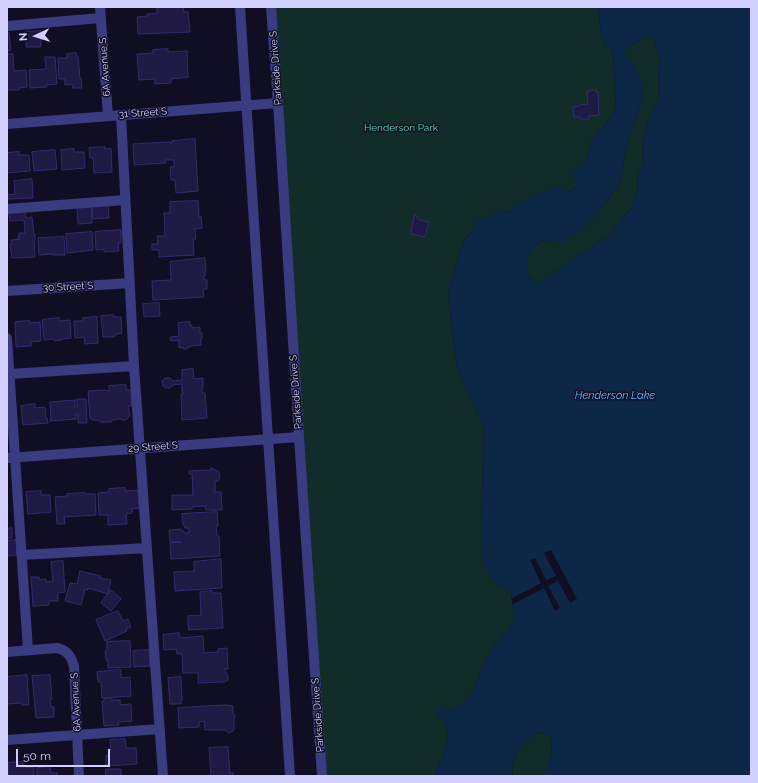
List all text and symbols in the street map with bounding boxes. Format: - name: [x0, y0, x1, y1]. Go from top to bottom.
- north arrow: [16, 16, 56, 56]
- street label: Parkside Drive S: [267, 30, 285, 106]
- text: N: [17, 32, 30, 42]
- street label: 6A Avenue S: [97, 37, 113, 97]
- street label: 31 Street S: [118, 105, 168, 121]
- park label: Henderson Park: [364, 122, 438, 134]
- street label: 30 Street S: [43, 280, 93, 294]
- street label: Parkside Drive S: [287, 354, 305, 430]
- water label: Henderson Lake: [575, 389, 655, 403]
- street label: 29 Street S: [128, 439, 178, 455]
- street label: 6A Avenue S: [68, 672, 84, 732]
- street label: Parkside Drive S: [309, 677, 327, 753]
- scale bar: [18, 741, 112, 767]
- text: 50 m: [23, 749, 51, 763]

